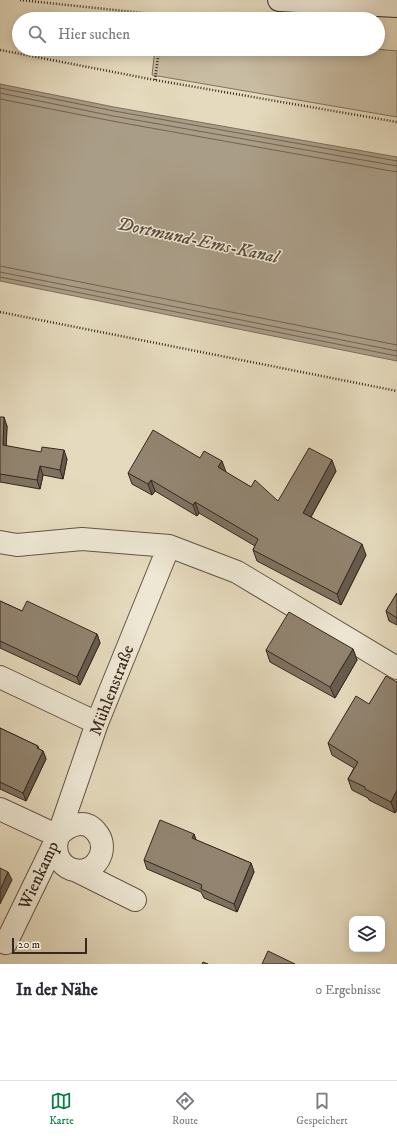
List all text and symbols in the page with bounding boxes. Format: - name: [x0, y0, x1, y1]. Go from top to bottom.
- search box: [12, 12, 385, 56]
- icon: search: [26, 23, 48, 45]
- text: Hier suchen: [58, 25, 130, 44]
- water label: Dortmund-Ems-Kanal: [115, 213, 283, 269]
- street label: Mühlenstraße: [85, 642, 139, 739]
- street label: Wienkamp: [13, 838, 64, 914]
- map controls: [349, 916, 385, 952]
- button: layers: [349, 916, 385, 952]
- scale bar: [12, 936, 87, 955]
- text: 20 m: [18, 938, 40, 952]
- text: In der Nähe: [16, 979, 98, 1001]
- text: 0 Ergebnisse: [315, 982, 381, 998]
- tab: Karte: [49, 1090, 74, 1128]
- tab: Route: [172, 1090, 198, 1128]
- tab: Gespeichert: [296, 1090, 348, 1128]

